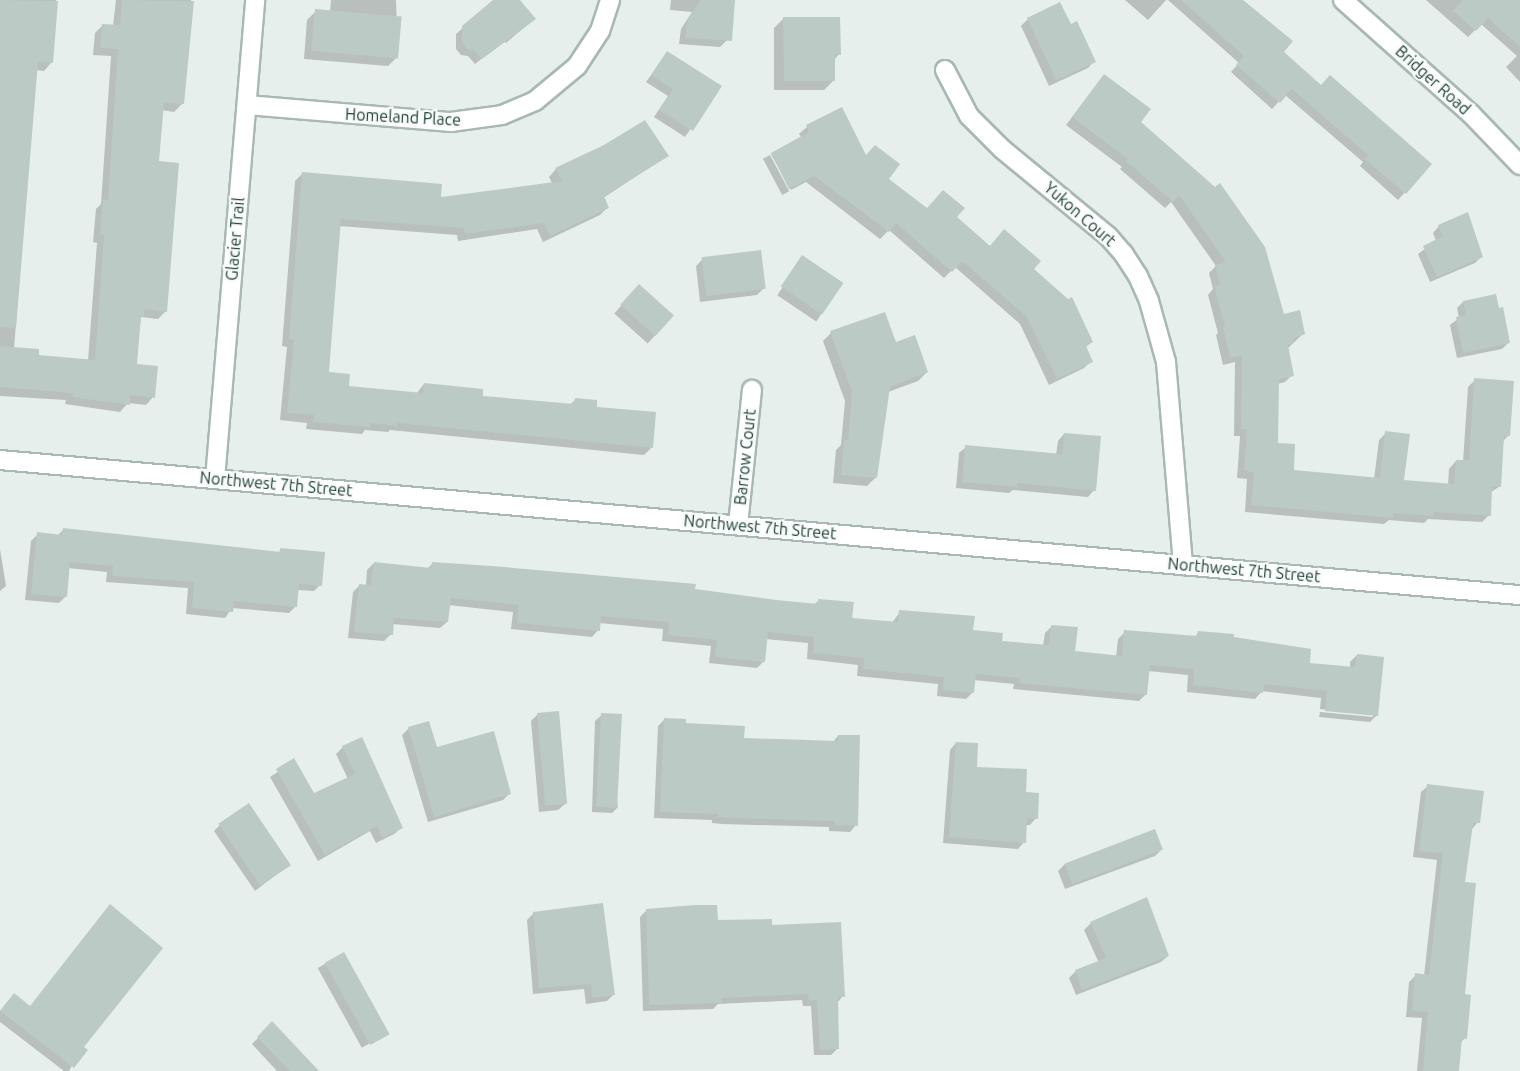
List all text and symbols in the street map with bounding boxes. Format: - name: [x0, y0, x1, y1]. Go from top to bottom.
- street label: Bridger Road: [1392, 41, 1474, 119]
- street label: Homeland Place: [345, 104, 461, 130]
- street label: Yukon Court: [1040, 178, 1120, 250]
- street label: Glacier Trail: [222, 196, 248, 282]
- street label: Barrow Court: [730, 408, 760, 506]
- street label: Northwest 7th Street: [199, 468, 353, 500]
- street label: Northwest 7th Street: [683, 511, 837, 543]
- street label: Northwest 7th Street: [1167, 554, 1321, 586]

